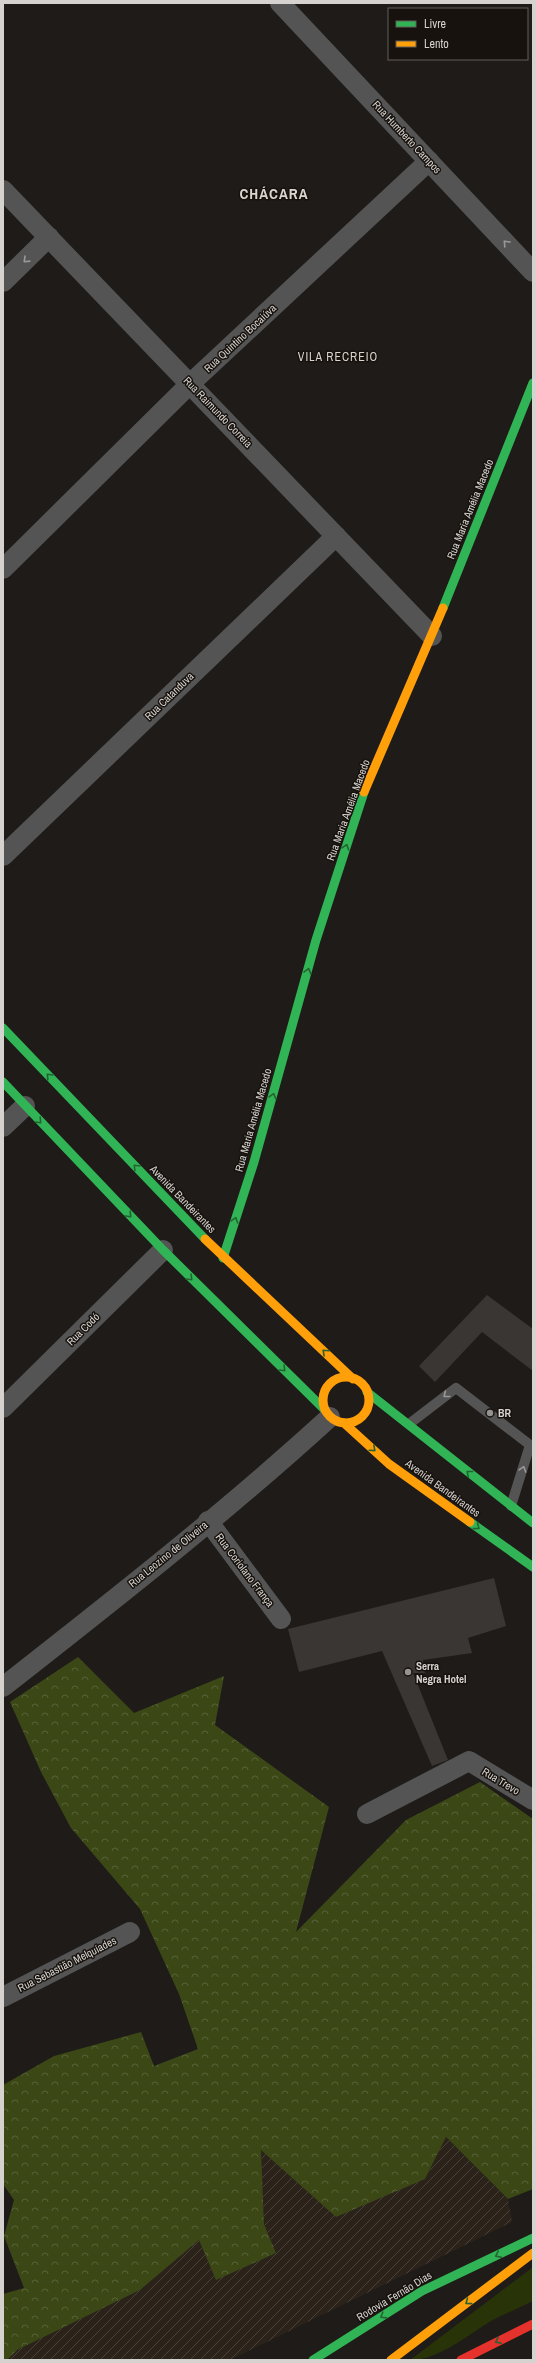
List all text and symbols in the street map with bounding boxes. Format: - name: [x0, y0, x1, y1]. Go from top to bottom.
- legend: [388, 8, 528, 60]
- text: Livre: [424, 16, 446, 32]
- text: Lento: [424, 36, 449, 52]
- street label: Rua Humberto Campos: [370, 98, 445, 177]
- district label: CHÁCARA: [239, 183, 309, 204]
- one-way arrow: [504, 240, 511, 248]
- one-way arrow: [23, 255, 31, 263]
- street label: Rua Quintino Bocaiúva: [201, 301, 279, 375]
- district label: VILA RECREIO: [298, 349, 378, 365]
- street label: Rua Raimundo Correia: [181, 374, 255, 450]
- street label: Rua Maria Amélia Macedo: [444, 457, 496, 561]
- street label: Rua Catanduva: [142, 669, 196, 723]
- street label: Rua Maria Amélia Macedo: [323, 757, 373, 863]
- one-way arrow: [342, 843, 350, 850]
- one-way arrow: [303, 967, 311, 974]
- street label: Rua Maria Amélia Macedo: [232, 1067, 274, 1173]
- one-way arrow: [47, 1073, 54, 1081]
- one-way arrow: [268, 1093, 276, 1099]
- one-way arrow: [34, 1116, 42, 1124]
- street label: Avenida Bandeirantes: [146, 1161, 219, 1236]
- one-way arrow: [133, 1164, 141, 1172]
- one-way arrow: [124, 1210, 132, 1218]
- one-way arrow: [230, 1217, 239, 1224]
- one-way arrow: [185, 1273, 193, 1281]
- street label: Rua Codó: [64, 1310, 102, 1348]
- one-way arrow: [322, 1349, 330, 1357]
- one-way arrow: [278, 1364, 286, 1372]
- one-way arrow: [444, 1390, 451, 1397]
- place label: BR: [498, 1406, 512, 1420]
- marker: BR: [485, 1408, 495, 1418]
- one-way arrow: [368, 1445, 375, 1452]
- street label: Avenida Bandeirantes: [402, 1456, 484, 1520]
- one-way arrow: [518, 1465, 527, 1472]
- one-way arrow: [467, 1470, 474, 1477]
- street label: Rua Leozino de Oliveira: [126, 1518, 210, 1590]
- one-way arrow: [472, 1522, 479, 1529]
- street label: Rua Coriolano França: [213, 1530, 277, 1610]
- place label: Serra Negra Hotel: [416, 1659, 467, 1686]
- marker: Serra Negra Hotel: [403, 1667, 413, 1677]
- street label: Rua Trevo: [480, 1764, 522, 1798]
- street label: Rua Sebastião Melquíades: [15, 1933, 119, 1995]
- one-way arrow: [494, 2250, 502, 2258]
- street label: Rodovia Fernão Dias: [354, 2268, 435, 2324]
- one-way arrow: [466, 2297, 473, 2304]
- one-way arrow: [380, 2311, 387, 2318]
- one-way arrow: [495, 2336, 502, 2344]

